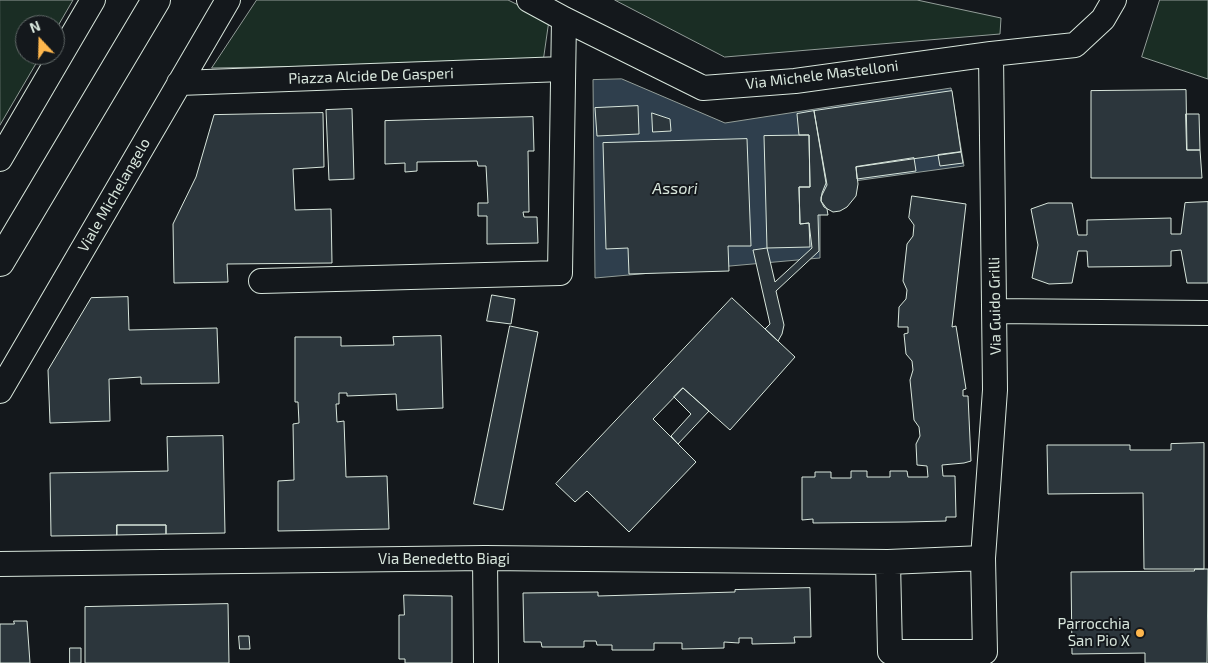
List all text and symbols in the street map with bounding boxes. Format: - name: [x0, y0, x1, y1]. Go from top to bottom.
- north arrow: [15, 15, 65, 65]
- text: N: [27, 17, 43, 36]
- street label: Via Michele Mastelloni: [745, 57, 899, 93]
- street label: Piazza Alcide De Gasperi: [288, 64, 454, 88]
- street label: Viale Michelangelo: [74, 135, 154, 255]
- water label: Assori: [652, 179, 698, 199]
- street label: Via Guido Grilli: [985, 257, 1005, 355]
- street label: Via Benedetto Biagi: [378, 550, 510, 568]
- place label: Parrocchia San Pio X: [1057, 615, 1130, 650]
- marker: Parrocchia San Pio X: [1134, 627, 1146, 639]

